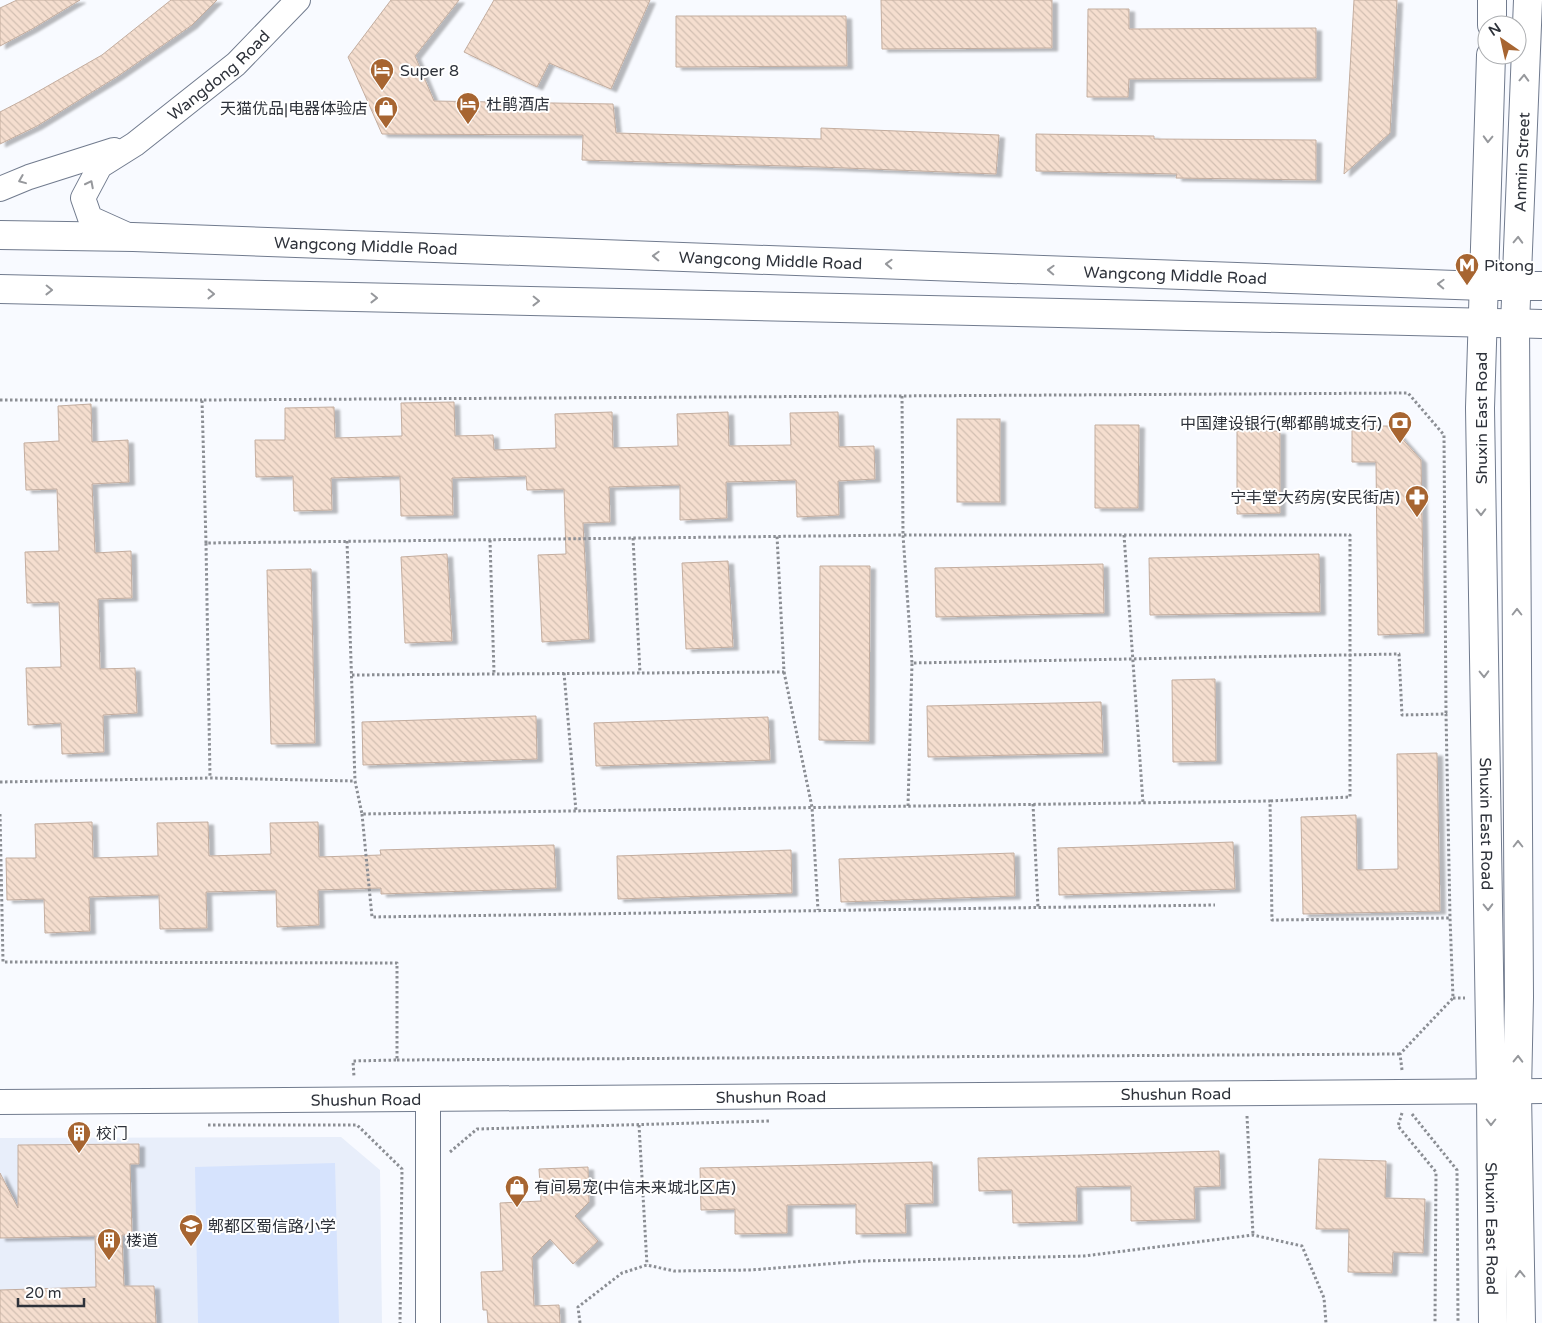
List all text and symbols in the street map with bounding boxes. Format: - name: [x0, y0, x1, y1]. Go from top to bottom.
- north arrow: [1477, 15, 1527, 65]
- text: N: [1486, 19, 1504, 40]
- street label: Wangdong Road: [164, 26, 274, 125]
- hotel icon: Super 8: [369, 57, 395, 91]
- place label: Super 8: [400, 61, 459, 81]
- one-way arrow: [1519, 74, 1530, 82]
- hotel icon: 杜鹃酒店: [455, 91, 481, 125]
- shop icon: 天猫优品|电器体验店: [373, 95, 399, 129]
- place label: 杜鹃酒店: [486, 95, 550, 115]
- place label: 天猫优品|电器体验店: [220, 99, 368, 119]
- street label: Anmin Street: [1510, 112, 1534, 213]
- one-way arrow: [1483, 135, 1494, 143]
- one-way arrow: [18, 174, 27, 184]
- one-way arrow: [84, 180, 94, 189]
- street label: Wangcong Middle Road: [274, 233, 458, 260]
- one-way arrow: [1513, 236, 1523, 244]
- street label: Wangcong Middle Road: [678, 248, 863, 274]
- one-way arrow: [652, 251, 660, 261]
- metro station icon: Pitong: [1454, 252, 1480, 286]
- place label: Pitong: [1484, 256, 1534, 276]
- one-way arrow: [884, 259, 892, 270]
- street label: Wangcong Middle Road: [1083, 263, 1267, 289]
- one-way arrow: [1047, 265, 1054, 275]
- one-way arrow: [1437, 279, 1444, 289]
- one-way arrow: [45, 285, 53, 295]
- one-way arrow: [208, 289, 215, 299]
- one-way arrow: [370, 292, 378, 303]
- one-way arrow: [532, 296, 540, 306]
- street label: Shuxin East Road: [1472, 352, 1492, 484]
- bank icon: 中国建设银行(郫都鹃城支行): [1387, 410, 1413, 444]
- place label: 中国建设银行(郫都鹃城支行): [1180, 414, 1382, 434]
- pharmacy icon: 宁丰堂大药房(安民街店): [1404, 484, 1430, 518]
- place label: 宁丰堂大药房(安民街店): [1230, 488, 1400, 508]
- one-way arrow: [1476, 508, 1487, 516]
- one-way arrow: [1512, 608, 1522, 616]
- one-way arrow: [1479, 671, 1489, 679]
- street label: Shuxin East Road: [1475, 757, 1497, 890]
- one-way arrow: [1513, 840, 1523, 848]
- one-way arrow: [1483, 904, 1493, 911]
- one-way arrow: [1513, 1055, 1523, 1063]
- street label: Shushun Road: [1121, 1084, 1231, 1105]
- street label: Shushun Road: [716, 1087, 826, 1108]
- street label: Shushun Road: [311, 1090, 421, 1111]
- one-way arrow: [1486, 1118, 1496, 1126]
- building icon: 校门: [66, 1120, 92, 1154]
- place label: 校门: [96, 1124, 128, 1144]
- street label: Shuxin East Road: [1481, 1162, 1502, 1295]
- shop icon: 有间易宠(中信未来城北区店): [504, 1174, 530, 1208]
- place label: 有间易宠(中信未来城北区店): [534, 1178, 736, 1198]
- school or university icon: 郫都区蜀信路小学: [178, 1213, 204, 1247]
- place label: 郫都区蜀信路小学: [208, 1217, 336, 1237]
- building icon: 楼道: [96, 1227, 122, 1261]
- place label: 楼道: [126, 1231, 158, 1251]
- one-way arrow: [1515, 1270, 1525, 1278]
- scale bar: [18, 1276, 84, 1308]
- text: 20 m: [25, 1284, 62, 1302]

